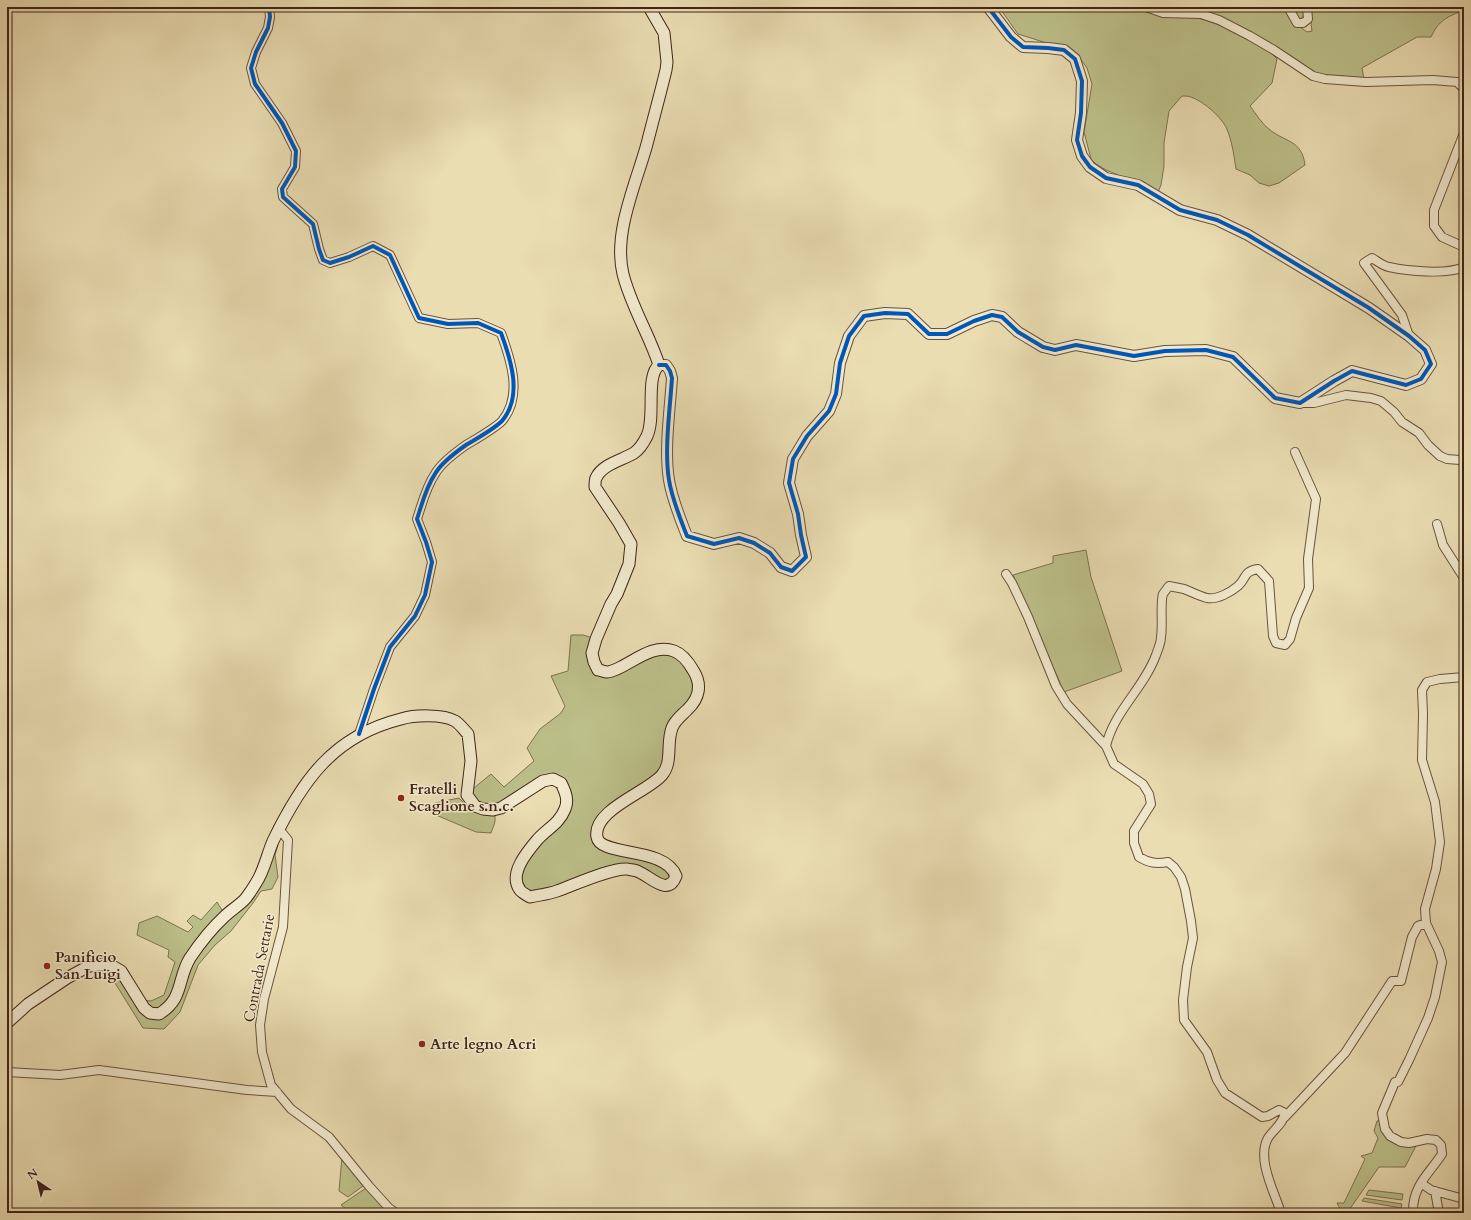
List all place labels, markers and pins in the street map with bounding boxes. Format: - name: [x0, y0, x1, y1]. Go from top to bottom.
- place label: Fratelli Scaglione s.n.c.: [409, 779, 514, 816]
- marker: Fratelli Scaglione s.n.c.: [396, 793, 406, 803]
- place label: Panificio San Luigi: [55, 947, 121, 984]
- marker: Panificio San Luigi: [42, 961, 52, 971]
- place label: Arte legno Acri: [430, 1034, 536, 1054]
- marker: Arte legno Acri: [417, 1039, 427, 1049]

